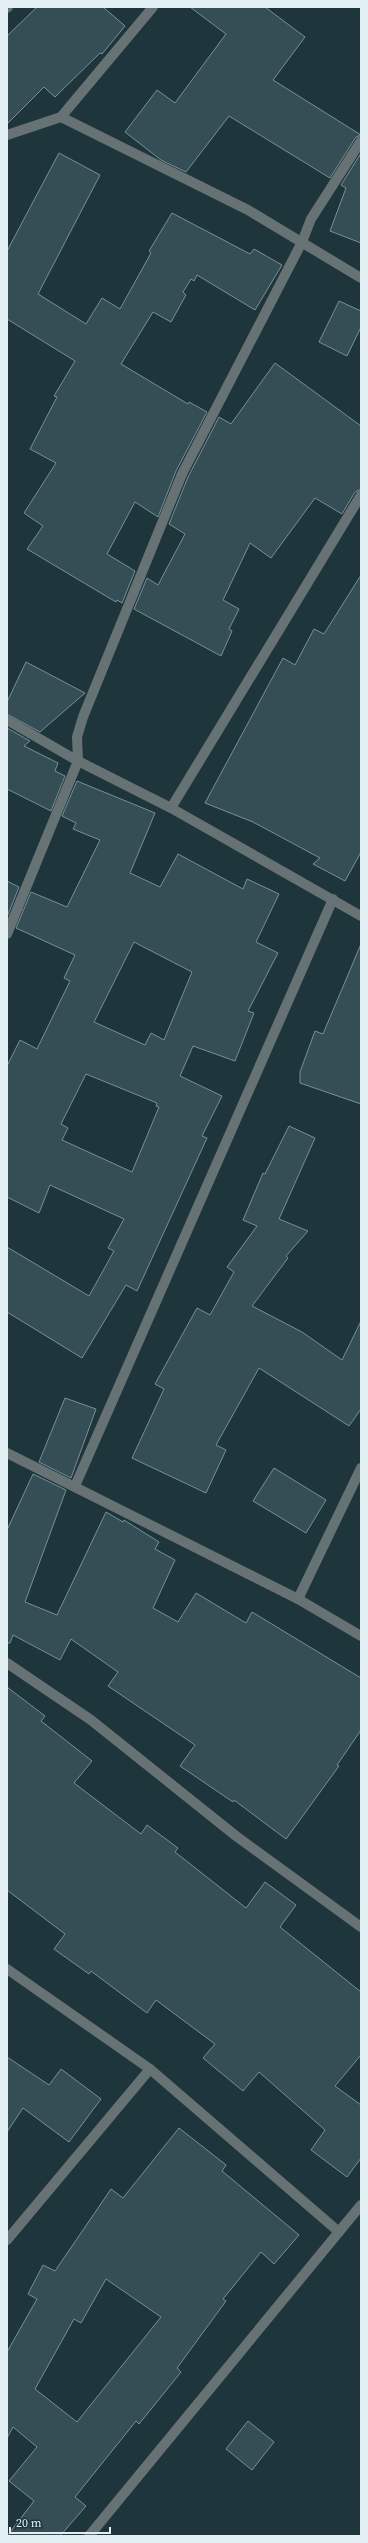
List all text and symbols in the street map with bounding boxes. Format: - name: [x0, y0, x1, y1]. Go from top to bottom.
- scale bar: [10, 2509, 110, 2535]
- text: 20 m: [16, 2515, 42, 2531]

